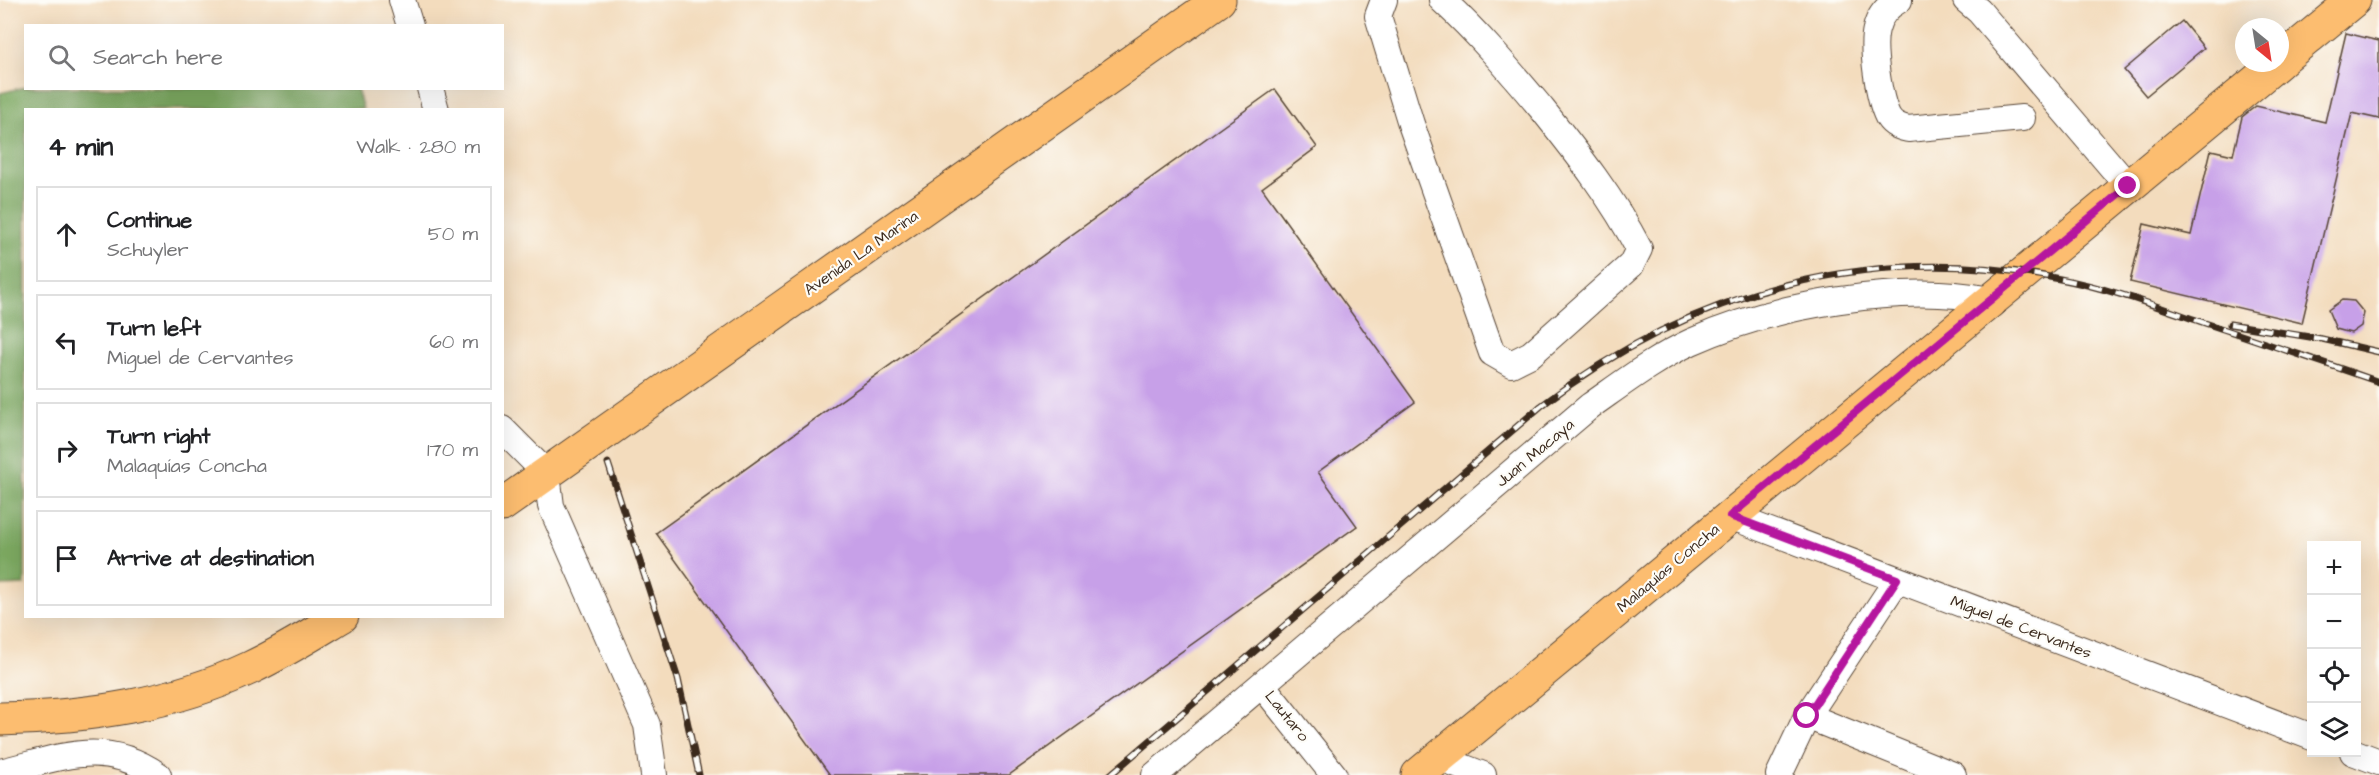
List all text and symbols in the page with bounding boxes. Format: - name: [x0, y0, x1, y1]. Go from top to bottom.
- north arrow: [2235, 18, 2289, 72]
- search box: [24, 24, 504, 90]
- icon: search: [45, 41, 78, 74]
- text: Search here: [93, 42, 223, 73]
- text: 4 min: [48, 129, 113, 165]
- text: Walk · 280 m: [356, 133, 480, 161]
- route end: [2114, 172, 2140, 198]
- text: Continue: [107, 205, 192, 236]
- street label: Avenida La Marina: [799, 205, 923, 301]
- icon: ahead: [50, 218, 83, 251]
- text: 50 m: [428, 220, 478, 248]
- text: Schuyler: [107, 236, 189, 264]
- text: Turn left: [107, 313, 201, 344]
- icon: left: [50, 326, 83, 359]
- text: 60 m: [429, 328, 478, 356]
- text: Miguel de Cervantes: [107, 344, 294, 372]
- street label: Juan Macaya: [1491, 414, 1579, 493]
- text: Turn right: [107, 421, 210, 452]
- icon: right: [50, 434, 83, 467]
- text: 170 m: [427, 436, 478, 464]
- text: Malaquías Concha: [107, 452, 267, 480]
- street label: Malaquías Concha: [1612, 518, 1724, 618]
- map controls: [2307, 541, 2361, 757]
- button: +: [2307, 541, 2361, 595]
- icon: arrive: [50, 542, 83, 575]
- text: Arrive at destination: [107, 543, 314, 574]
- street label: Miguel de Cervantes: [1947, 590, 2095, 665]
- button: −: [2307, 595, 2361, 649]
- button: locate: [2307, 649, 2361, 703]
- street label: Lautaro: [1260, 686, 1314, 746]
- route start: [1793, 702, 1819, 728]
- button: layers: [2307, 703, 2361, 757]

